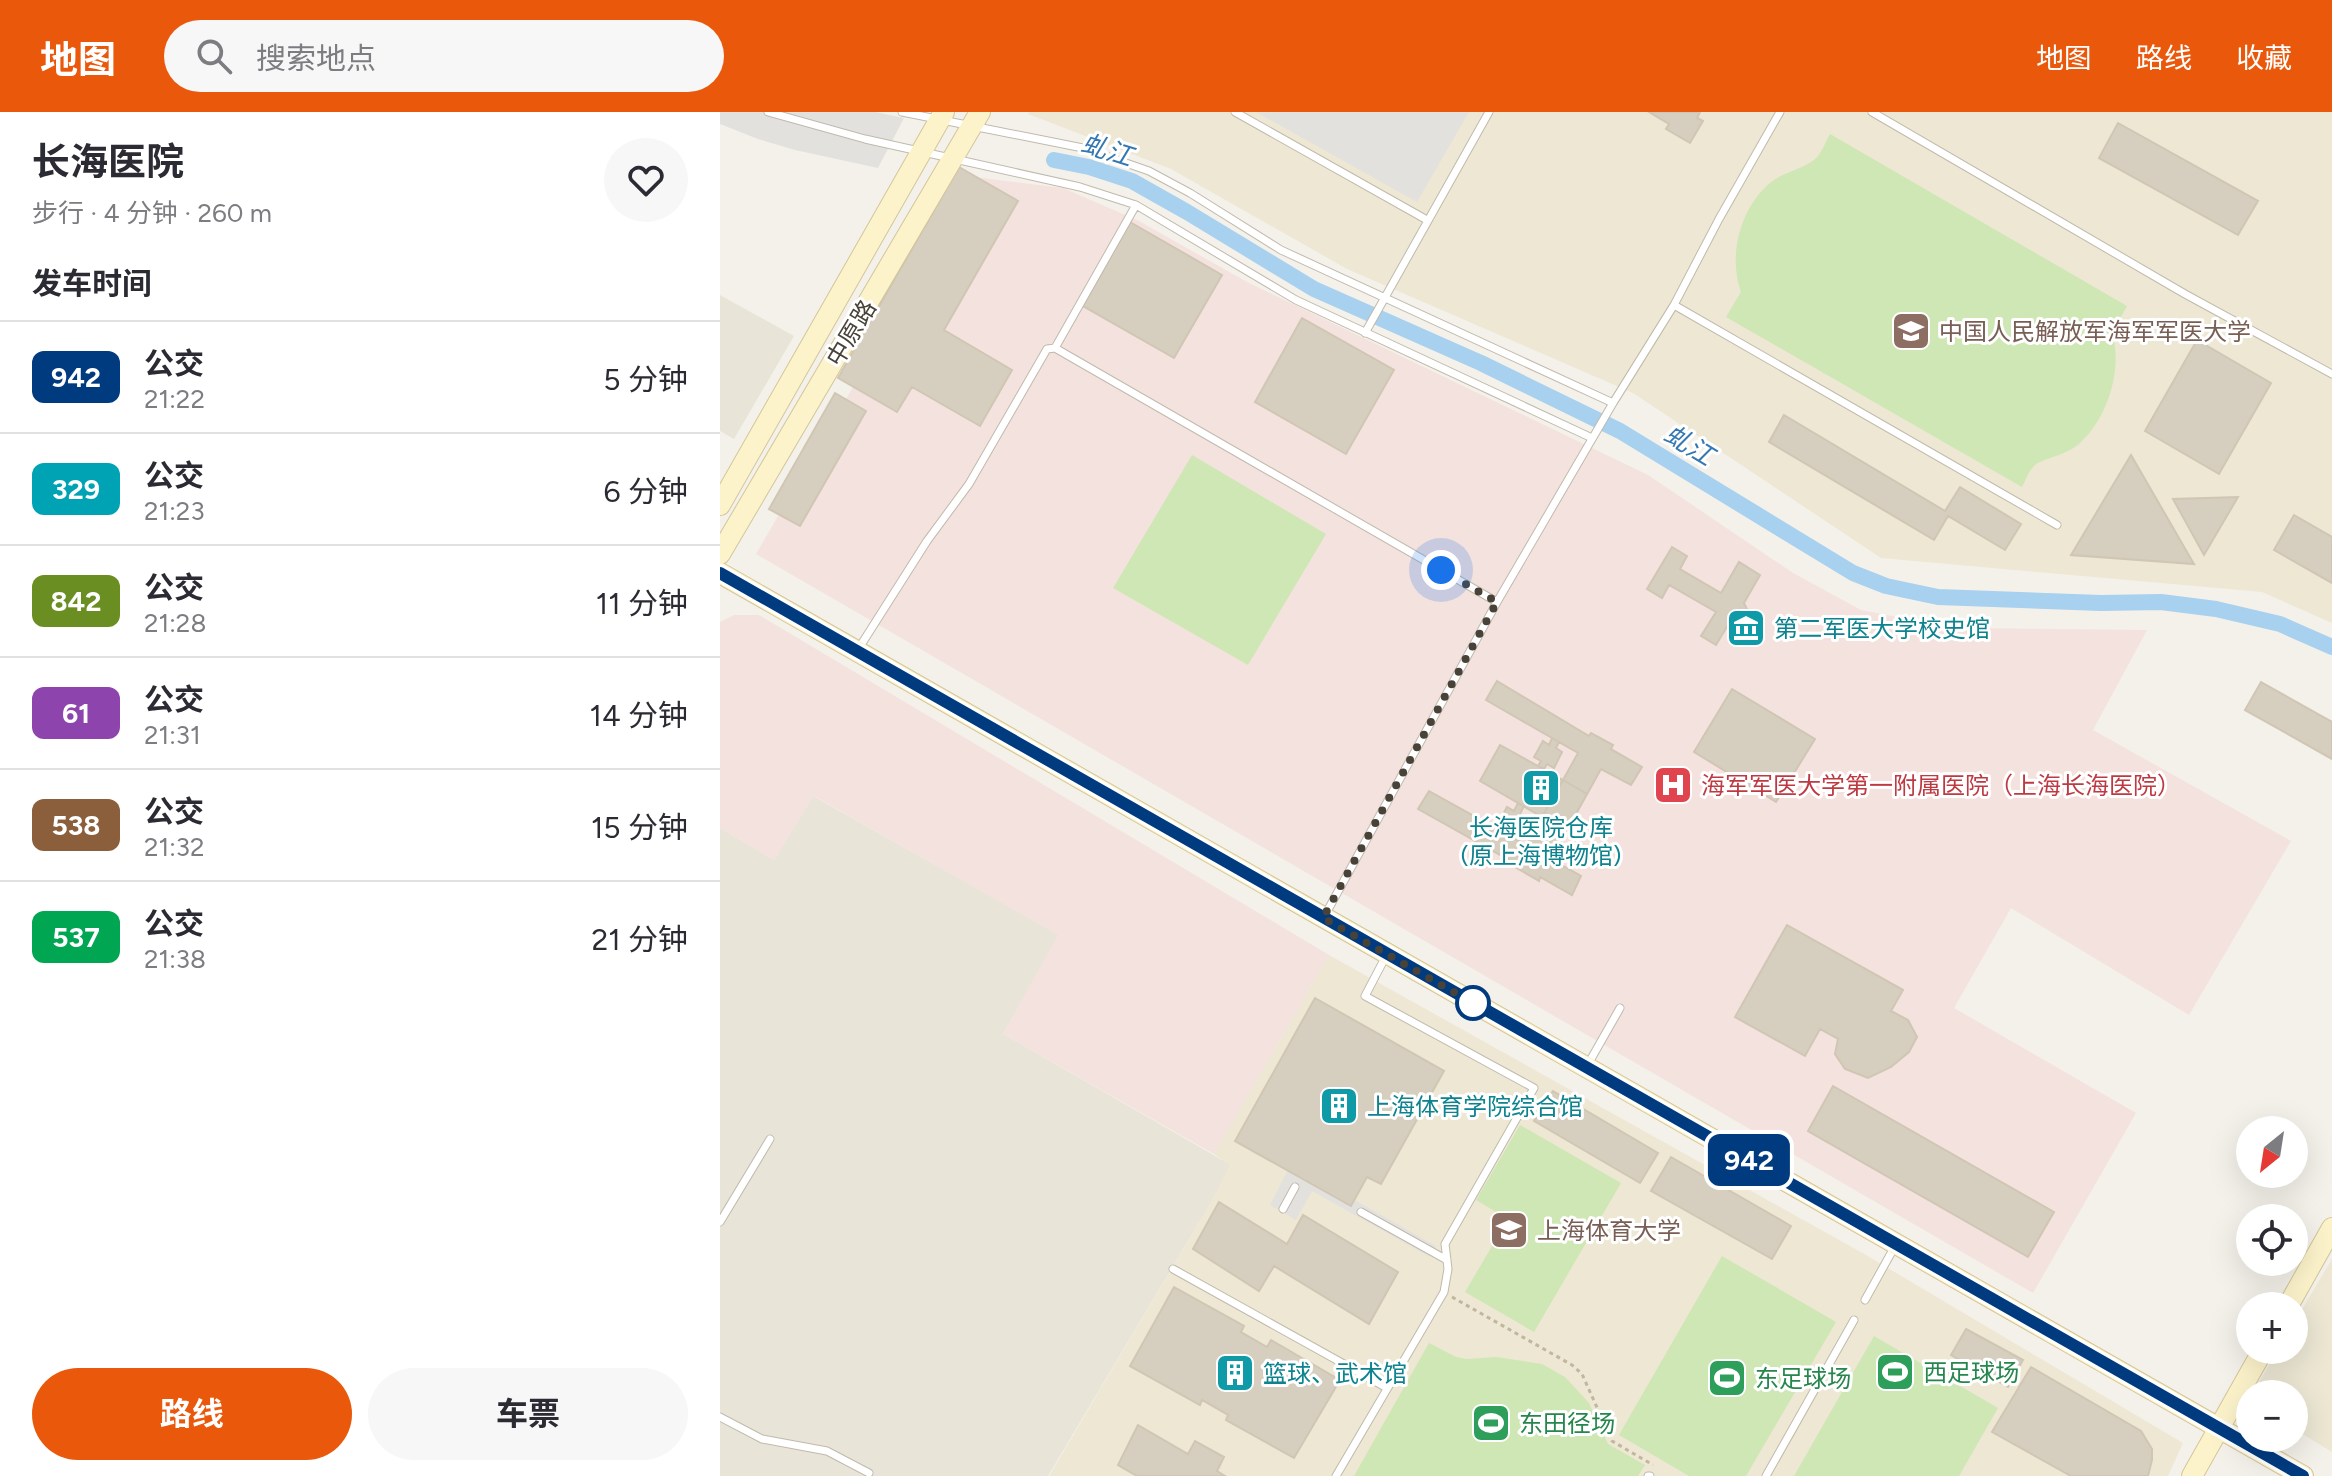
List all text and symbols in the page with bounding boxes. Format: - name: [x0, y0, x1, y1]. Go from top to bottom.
- search box: [164, 20, 724, 92]
- icon: search: [192, 34, 236, 78]
- text: 地图: [40, 37, 116, 83]
- text: 搜索地点: [256, 40, 376, 77]
- text: 地图: [2036, 41, 2092, 75]
- text: 路线: [2136, 41, 2192, 75]
- text: 收藏: [2236, 41, 2292, 75]
- water label: 虬江: [1077, 127, 1139, 174]
- button: heart: [604, 138, 688, 222]
- text: 长海医院: [32, 139, 184, 185]
- text: 步行 · 4 分钟 · 260 m: [32, 197, 272, 229]
- text: 发车时间: [32, 265, 152, 302]
- street label: 中原路: [820, 295, 882, 371]
- school or university icon: 中国人民解放军海军军医大学: [1890, 310, 1932, 352]
- place label: 中国人民解放军海军军医大学: [1939, 317, 2251, 346]
- text: 公交: [144, 345, 204, 382]
- text: 942: [51, 360, 101, 394]
- text: 5 分钟: [603, 361, 688, 398]
- text: 21:22: [144, 383, 205, 415]
- water label: 虬江: [1658, 418, 1722, 474]
- text: 公交: [144, 457, 204, 494]
- text: 329: [52, 472, 100, 506]
- text: 6 分钟: [604, 473, 688, 510]
- text: 21:23: [144, 495, 205, 527]
- your location: [1421, 550, 1461, 590]
- text: 公交: [144, 569, 204, 606]
- text: 842: [50, 584, 102, 618]
- text: 11 分钟: [596, 585, 688, 622]
- text: 21:28: [144, 607, 206, 639]
- museum icon: 第二军医大学校史馆: [1725, 607, 1767, 649]
- place label: 第二军医大学校史馆: [1774, 614, 1990, 643]
- text: 公交: [144, 681, 204, 718]
- text: 61: [62, 696, 90, 730]
- text: 14 分钟: [590, 697, 688, 734]
- text: 21:31: [144, 719, 201, 751]
- hospital icon: 海军军医大学第一附属医院（上海长海医院）: [1652, 764, 1694, 806]
- building icon: 长海医院仓库 (原上海博物馆): [1520, 767, 1562, 809]
- place label: 海军军医大学第一附属医院（上海长海医院）: [1701, 771, 2181, 800]
- text: 公交: [144, 793, 204, 830]
- text: 538: [52, 808, 100, 842]
- text: 15 分钟: [591, 809, 688, 846]
- place label: 长海医院仓库 (原上海博物馆): [1461, 813, 1621, 870]
- text: 21:32: [144, 831, 205, 863]
- text: 公交: [144, 905, 204, 942]
- text: 537: [52, 920, 100, 954]
- text: 21 分钟: [591, 921, 688, 958]
- text: 21:38: [144, 943, 206, 975]
- unlabelled marker: [1456, 986, 1490, 1020]
- building icon: 上海体育学院综合馆: [1318, 1085, 1360, 1127]
- place label: 上海体育学院综合馆: [1367, 1092, 1583, 1121]
- north arrow: [2236, 1116, 2308, 1188]
- map controls: [2236, 1116, 2308, 1452]
- line badge: 942: [1703, 1134, 1795, 1186]
- text: 942: [1724, 1143, 1774, 1177]
- button: locate: [2236, 1204, 2308, 1276]
- school or university icon: 上海体育大学: [1488, 1209, 1530, 1251]
- place label: 上海体育大学: [1537, 1216, 1681, 1245]
- button: +: [2236, 1292, 2308, 1364]
- sports icon: 西足球场: [1874, 1351, 1916, 1393]
- building icon: 篮球、武术馆: [1214, 1352, 1256, 1394]
- sports icon: 东足球场: [1706, 1357, 1748, 1399]
- place label: 西足球场: [1923, 1358, 2019, 1387]
- place label: 篮球、武术馆: [1263, 1359, 1407, 1388]
- place label: 东足球场: [1755, 1364, 1851, 1393]
- button: 路线: [32, 1368, 352, 1460]
- button: 车票: [368, 1368, 688, 1460]
- button: −: [2236, 1380, 2308, 1452]
- sports icon: 东田径场: [1470, 1402, 1512, 1444]
- place label: 东田径场: [1519, 1409, 1615, 1438]

